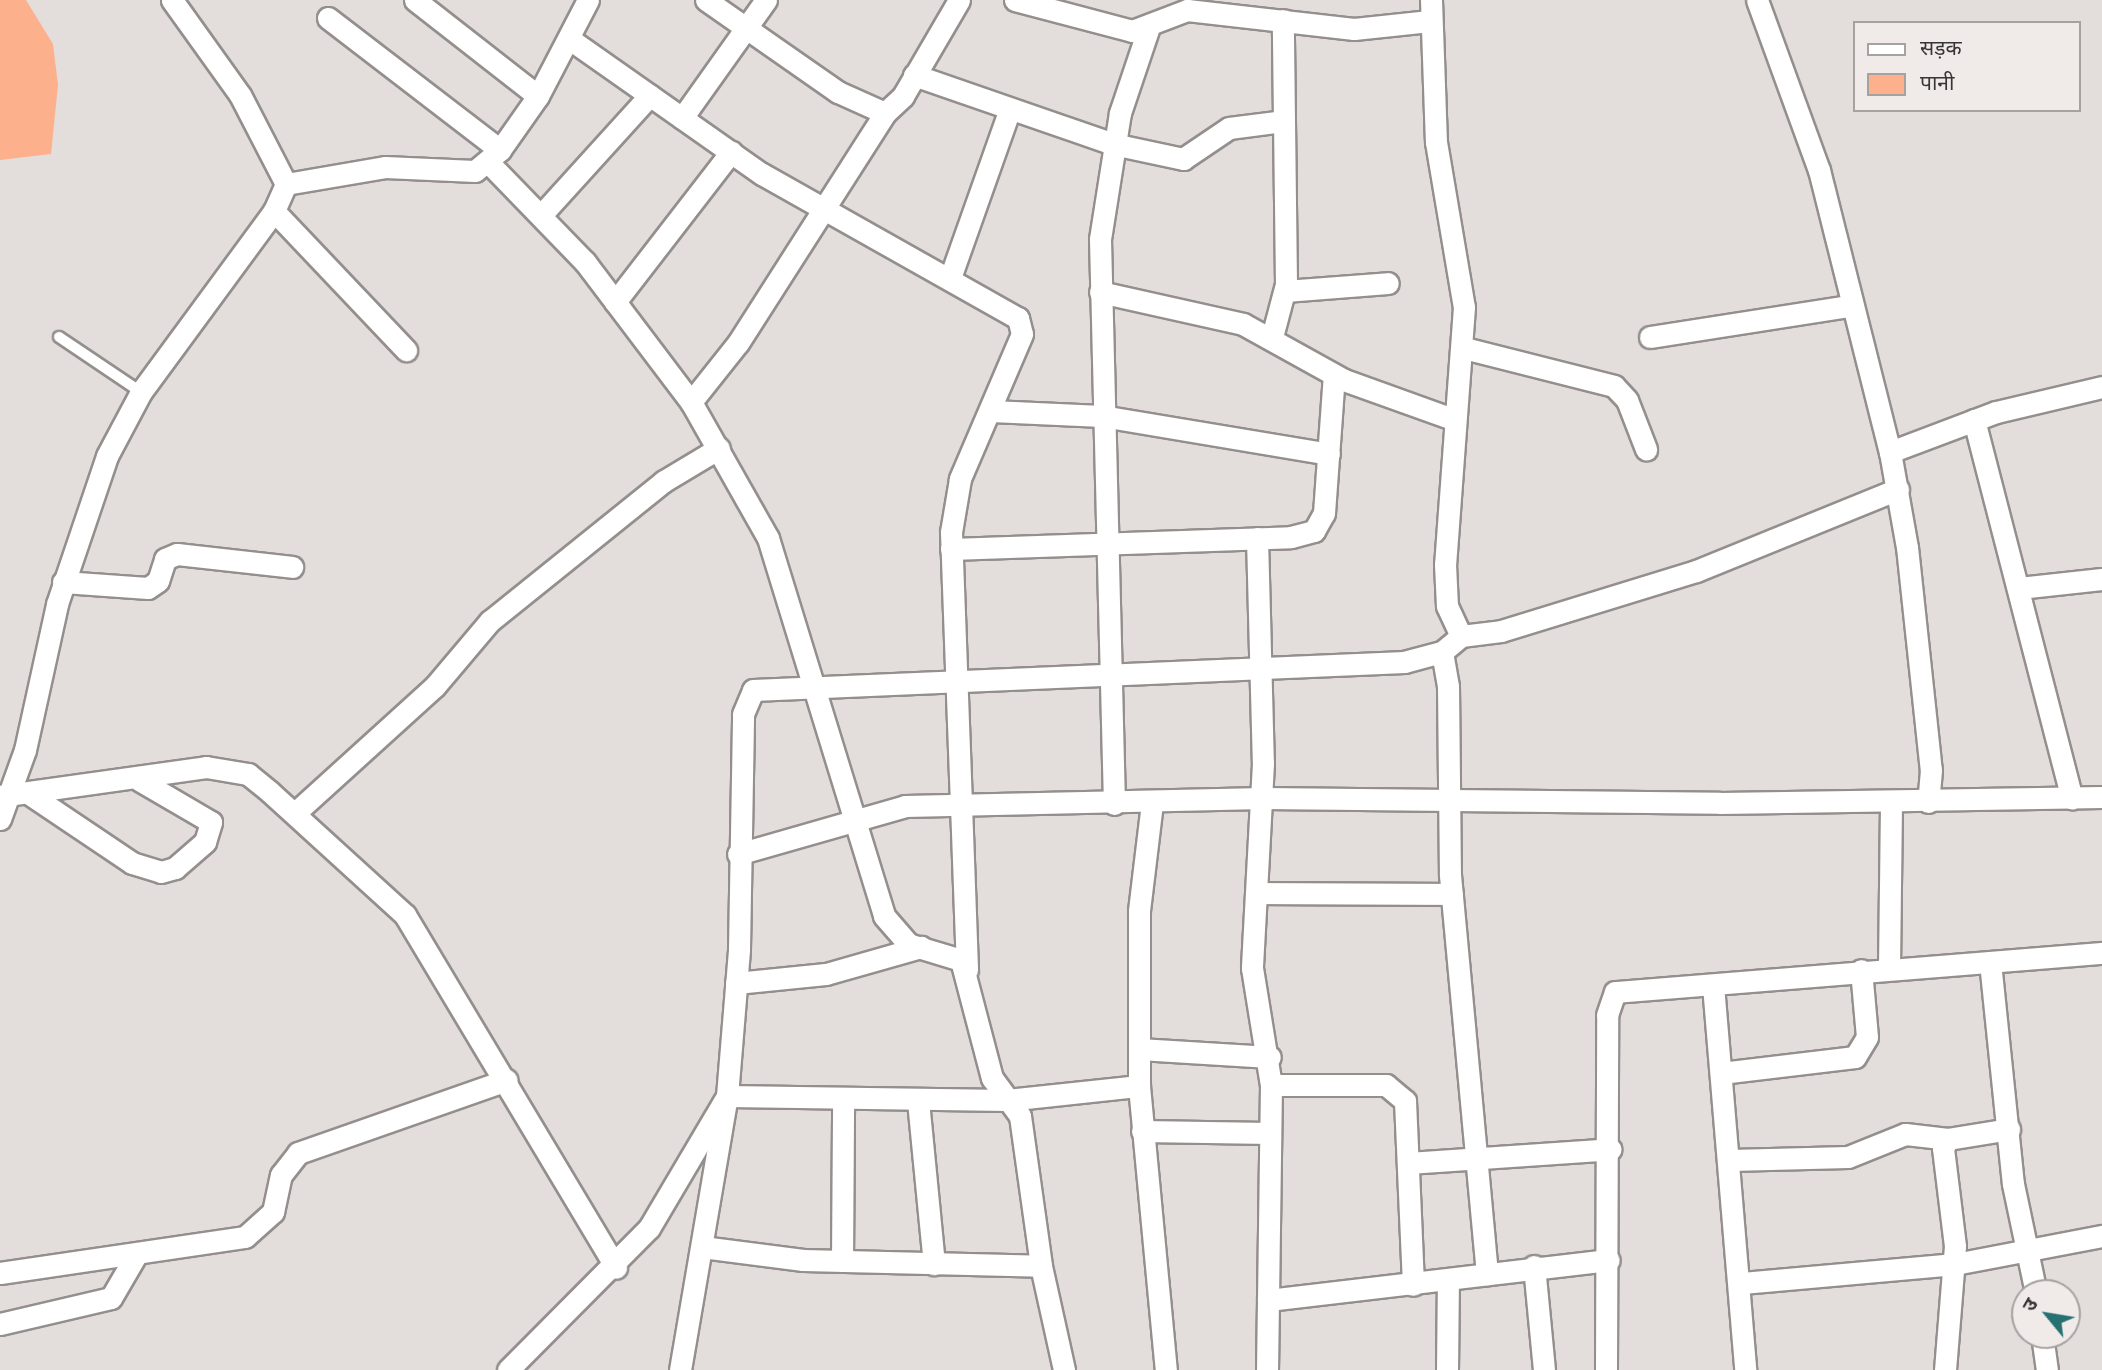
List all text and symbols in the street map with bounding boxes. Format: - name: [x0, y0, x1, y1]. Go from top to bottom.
- legend: [1854, 21, 2081, 112]
- text: सड़क: [1920, 35, 1962, 60]
- text: पानी: [1920, 70, 1954, 95]
- north arrow: [2011, 1279, 2081, 1349]
- text: उ: [2017, 1294, 2042, 1315]

